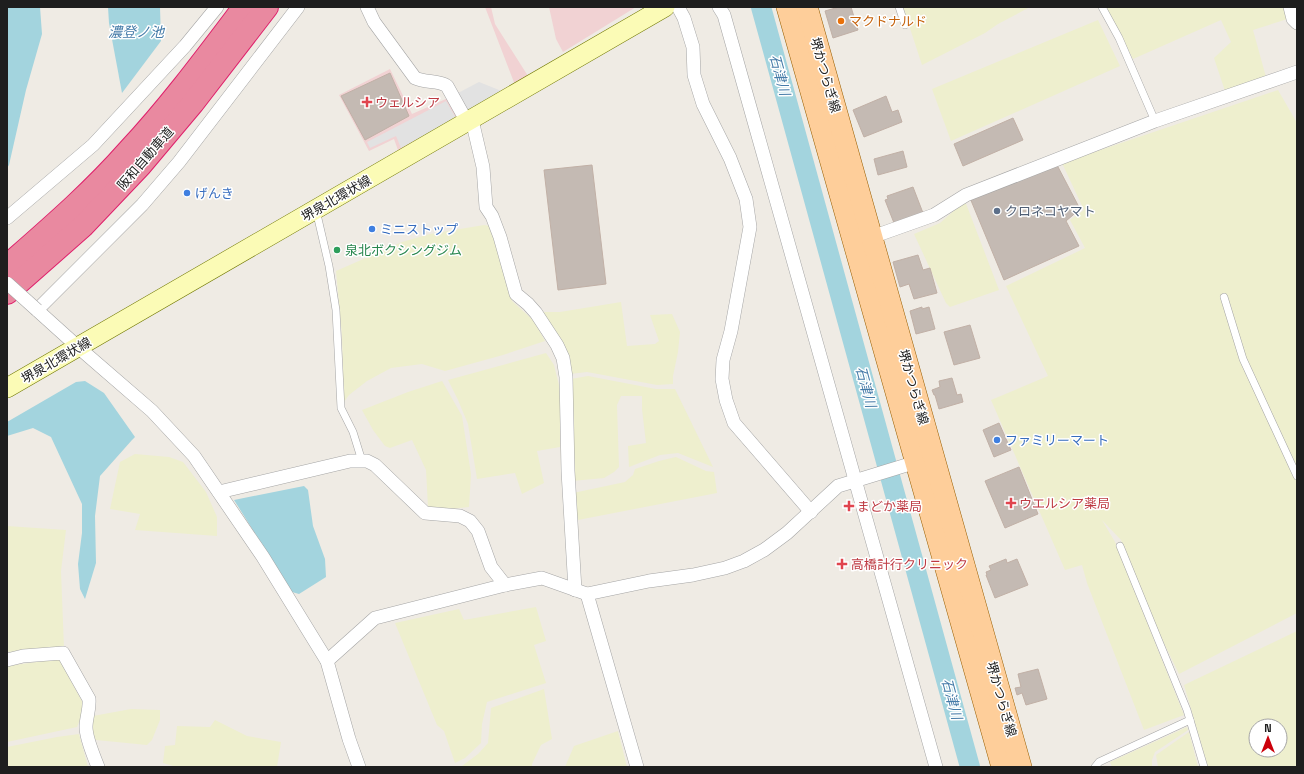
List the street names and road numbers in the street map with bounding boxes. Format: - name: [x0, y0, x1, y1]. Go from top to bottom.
- street label: 堺かつらぎ線: [807, 35, 844, 115]
- street label: 阪和自動車道: [113, 123, 177, 193]
- street label: 堺泉北環状線: [298, 172, 374, 225]
- street label: 堺泉北環状線: [18, 334, 94, 387]
- street label: 堺かつらぎ線: [895, 347, 932, 427]
- street label: 堺かつらぎ線: [983, 659, 1020, 739]

